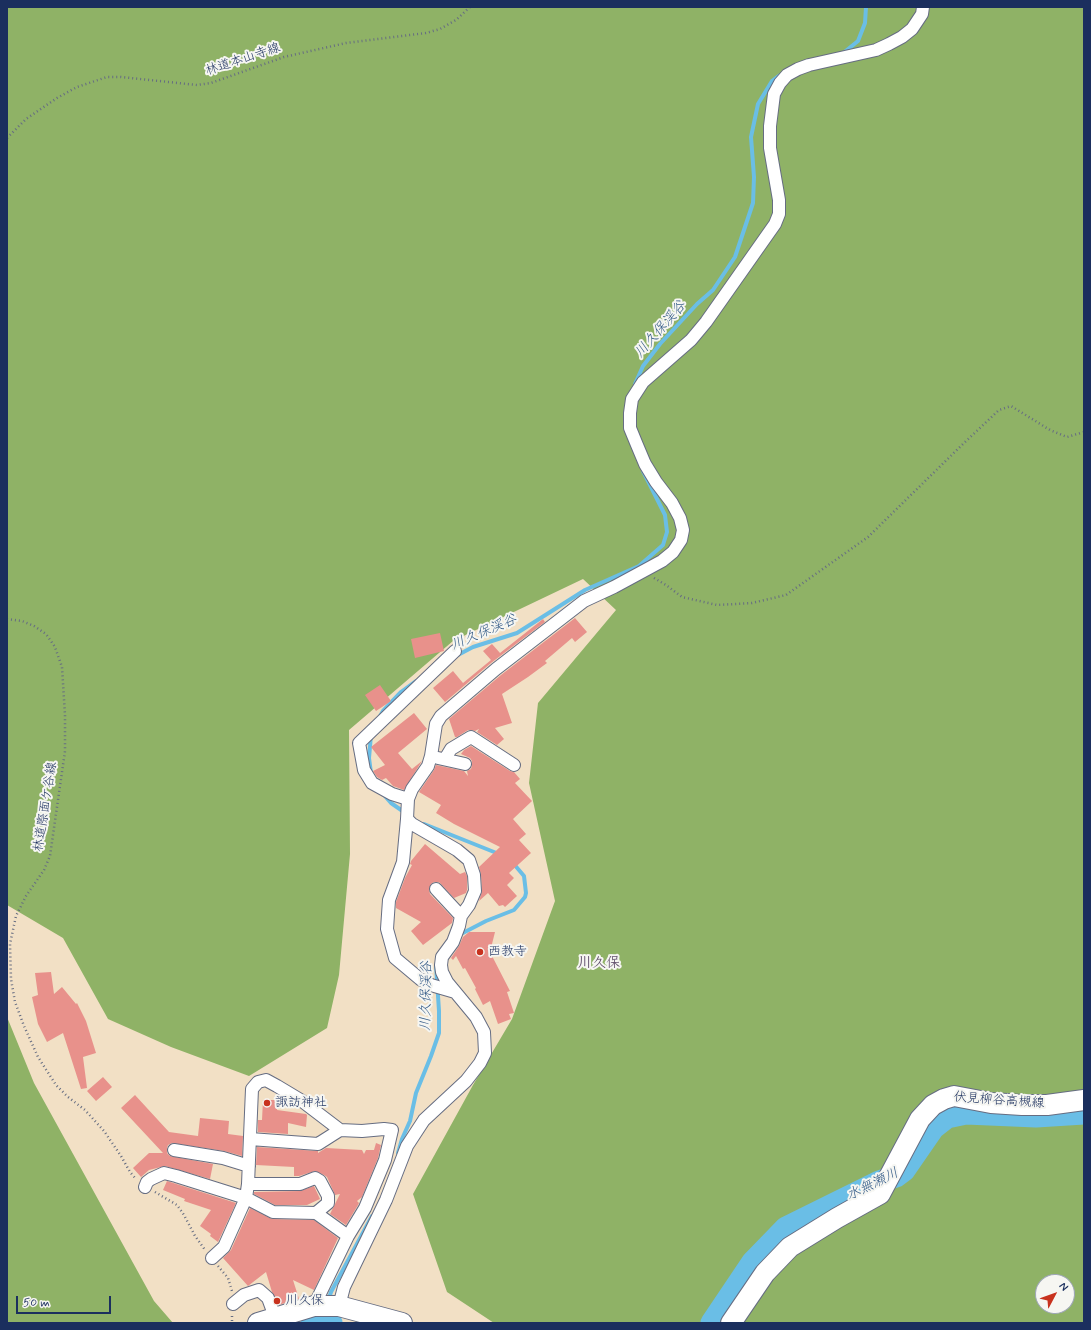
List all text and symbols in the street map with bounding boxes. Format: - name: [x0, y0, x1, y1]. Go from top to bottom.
- street label: 林道本山寺線: [203, 41, 283, 79]
- water label: 川久保渓谷: [632, 298, 690, 362]
- water label: 川久保渓谷: [449, 612, 519, 654]
- street label: 林道際面ケ谷線: [31, 761, 61, 853]
- place label: 西教寺: [488, 944, 527, 960]
- marker: 西教寺: [475, 947, 485, 957]
- district label: 川久保: [578, 956, 620, 972]
- water label: 川久保渓谷: [418, 961, 436, 1031]
- street label: 伏見柳谷高槻線: [953, 1090, 1045, 1112]
- place label: 諏訪神社: [275, 1095, 327, 1111]
- marker: 諏訪神社: [262, 1098, 272, 1108]
- water label: 水無瀬川: [844, 1165, 902, 1205]
- north arrow: [1035, 1274, 1075, 1314]
- text: N: [1056, 1279, 1071, 1294]
- scale bar: [18, 1288, 113, 1314]
- place label: 川久保: [285, 1293, 324, 1309]
- text: 50 m: [23, 1295, 50, 1311]
- marker: 川久保: [272, 1296, 282, 1306]

